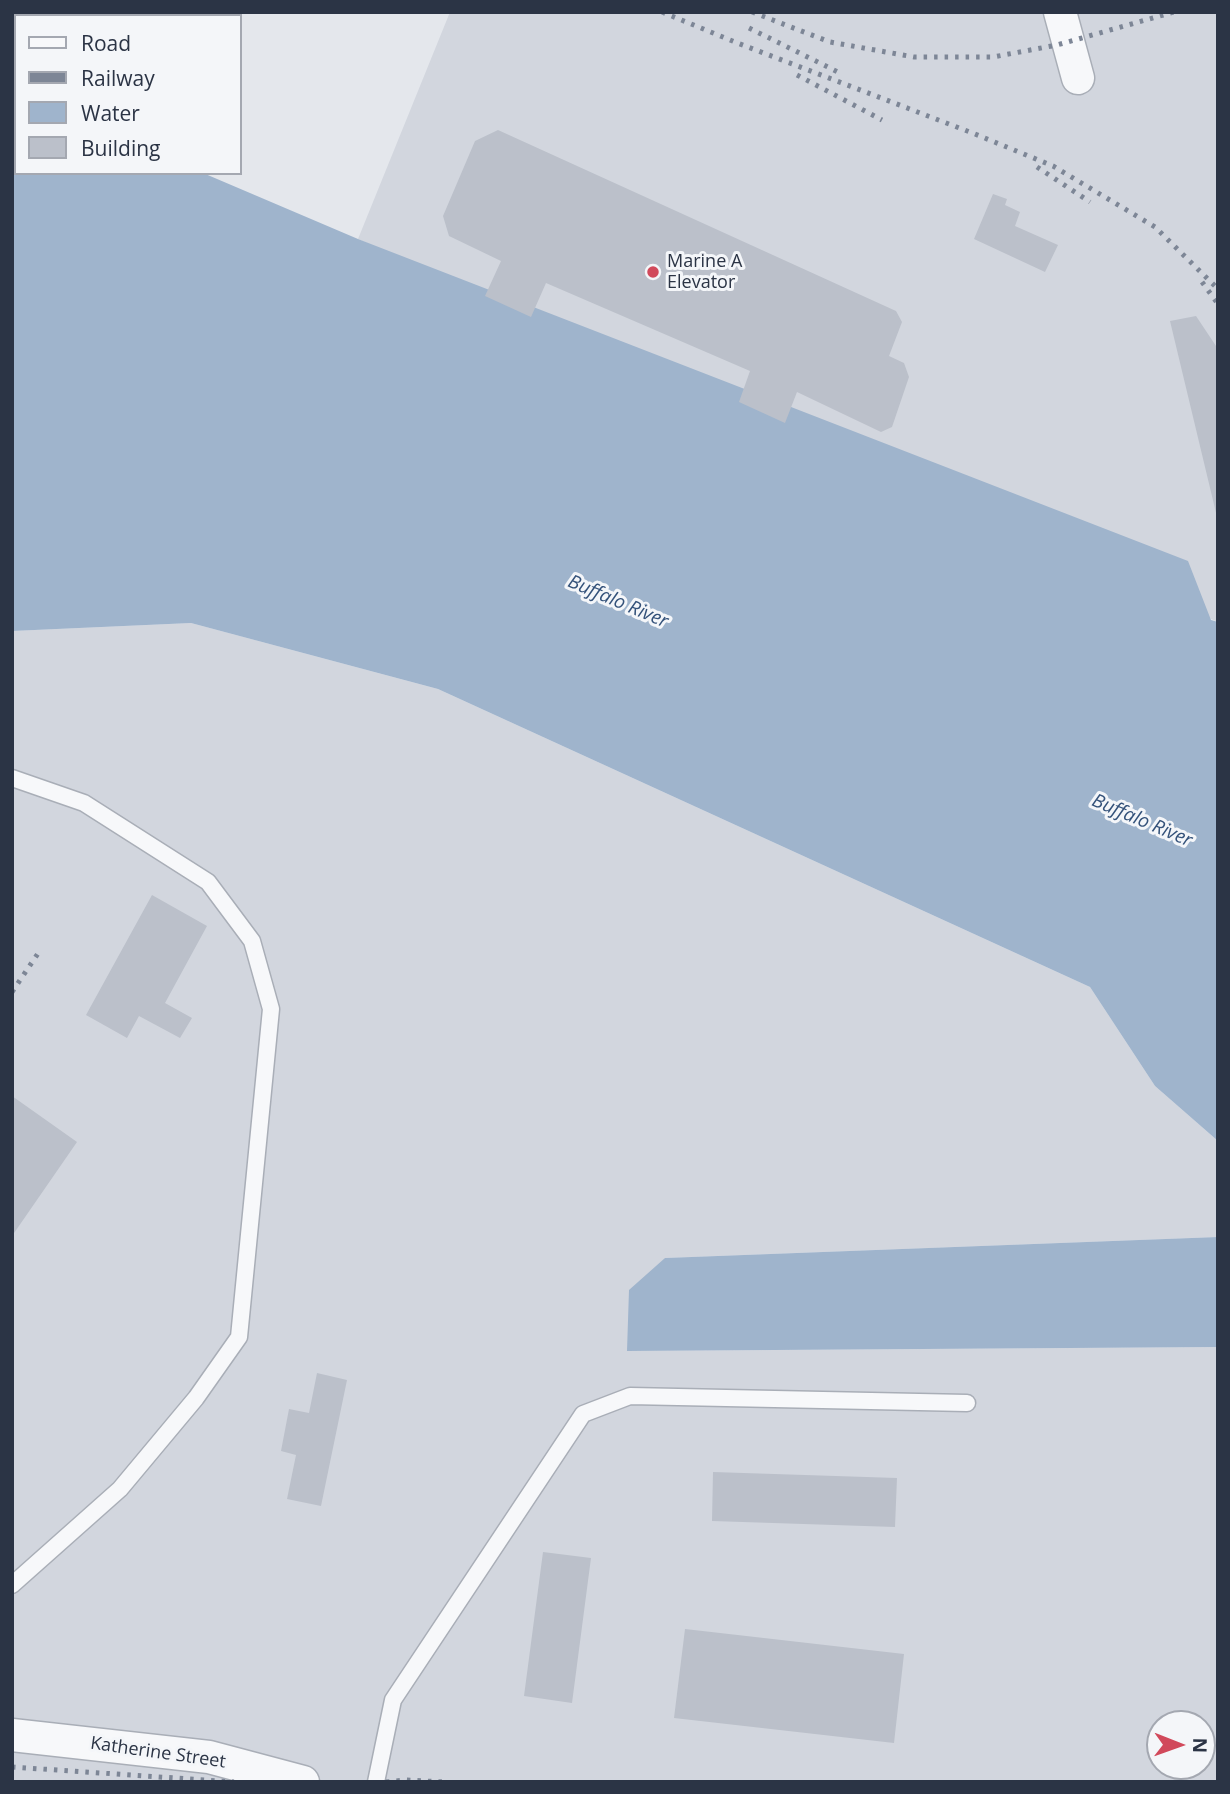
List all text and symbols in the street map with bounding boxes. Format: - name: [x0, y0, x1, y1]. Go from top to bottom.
- legend: [14, 14, 242, 175]
- text: Road: [81, 29, 131, 57]
- text: Railway: [81, 64, 155, 92]
- text: Water: [81, 99, 140, 127]
- text: Building: [81, 134, 160, 162]
- place label: Marine A Elevator: [667, 251, 742, 294]
- marker: Marine A Elevator: [645, 264, 661, 280]
- water label: Buffalo River: [564, 571, 672, 633]
- water label: Buffalo River: [1088, 790, 1196, 852]
- north arrow: [1146, 1710, 1216, 1780]
- street label: Katherine Street: [89, 1733, 227, 1773]
- text: N: [1187, 1737, 1213, 1753]

